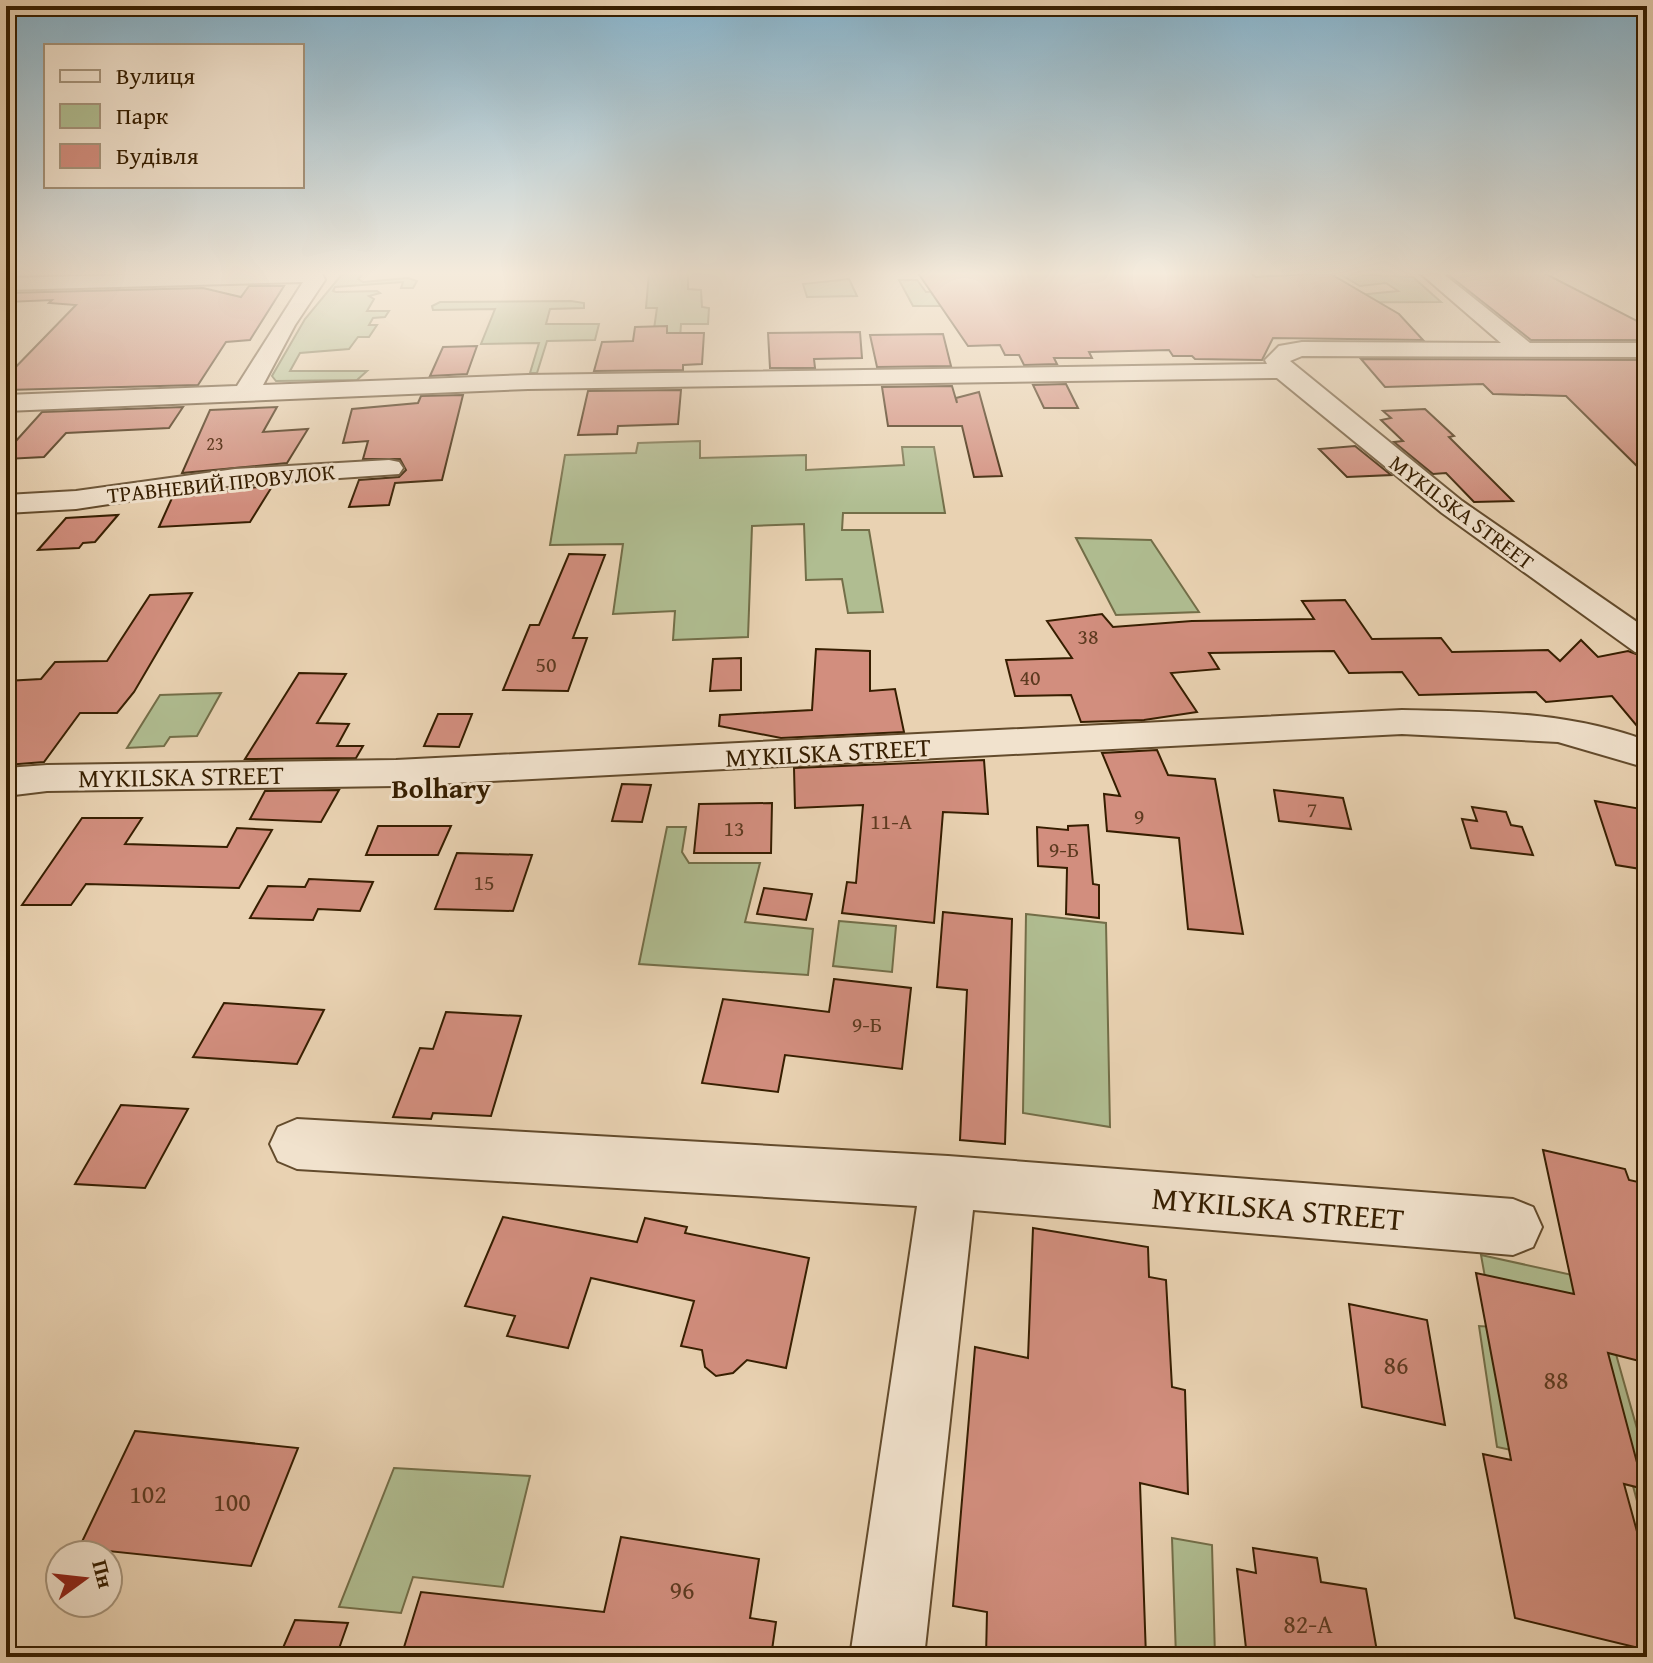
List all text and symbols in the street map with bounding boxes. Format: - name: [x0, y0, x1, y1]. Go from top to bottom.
- legend: [44, 44, 304, 188]
- text: Вулиця: [116, 58, 195, 93]
- text: Парк: [116, 98, 169, 133]
- text: Будівля: [116, 138, 199, 173]
- house number: 23: [206, 430, 224, 457]
- street label: MYKILSKA STREET: [1383, 447, 1541, 577]
- street label: ТРАВНЕВИЙ ПРОВУЛОК: [106, 455, 337, 511]
- house number: 38: [1077, 620, 1099, 652]
- house number: 50: [535, 648, 557, 680]
- house number: 40: [1019, 661, 1041, 693]
- street label: MYKILSKA STREET: [724, 727, 932, 777]
- street label: MYKILSKA STREET: [78, 755, 285, 797]
- district label: Bolhary: [391, 767, 491, 808]
- house number: 7: [1307, 793, 1317, 825]
- house number: 9: [1134, 800, 1144, 832]
- house number: 11-А: [870, 805, 913, 837]
- house number: 13: [723, 812, 745, 844]
- house number: 9-Б: [1049, 833, 1079, 865]
- house number: 15: [473, 866, 495, 898]
- house number: 9-Б: [852, 1008, 882, 1040]
- street label: MYKILSKA STREET: [1150, 1174, 1406, 1242]
- house number: 86: [1383, 1345, 1409, 1384]
- house number: 88: [1543, 1360, 1569, 1399]
- house number: 102: [129, 1474, 167, 1513]
- house number: 100: [213, 1482, 251, 1521]
- north arrow: [44, 1539, 124, 1619]
- text: Пн: [84, 1556, 122, 1592]
- house number: 96: [669, 1570, 695, 1609]
- house number: 82-А: [1283, 1604, 1333, 1643]

